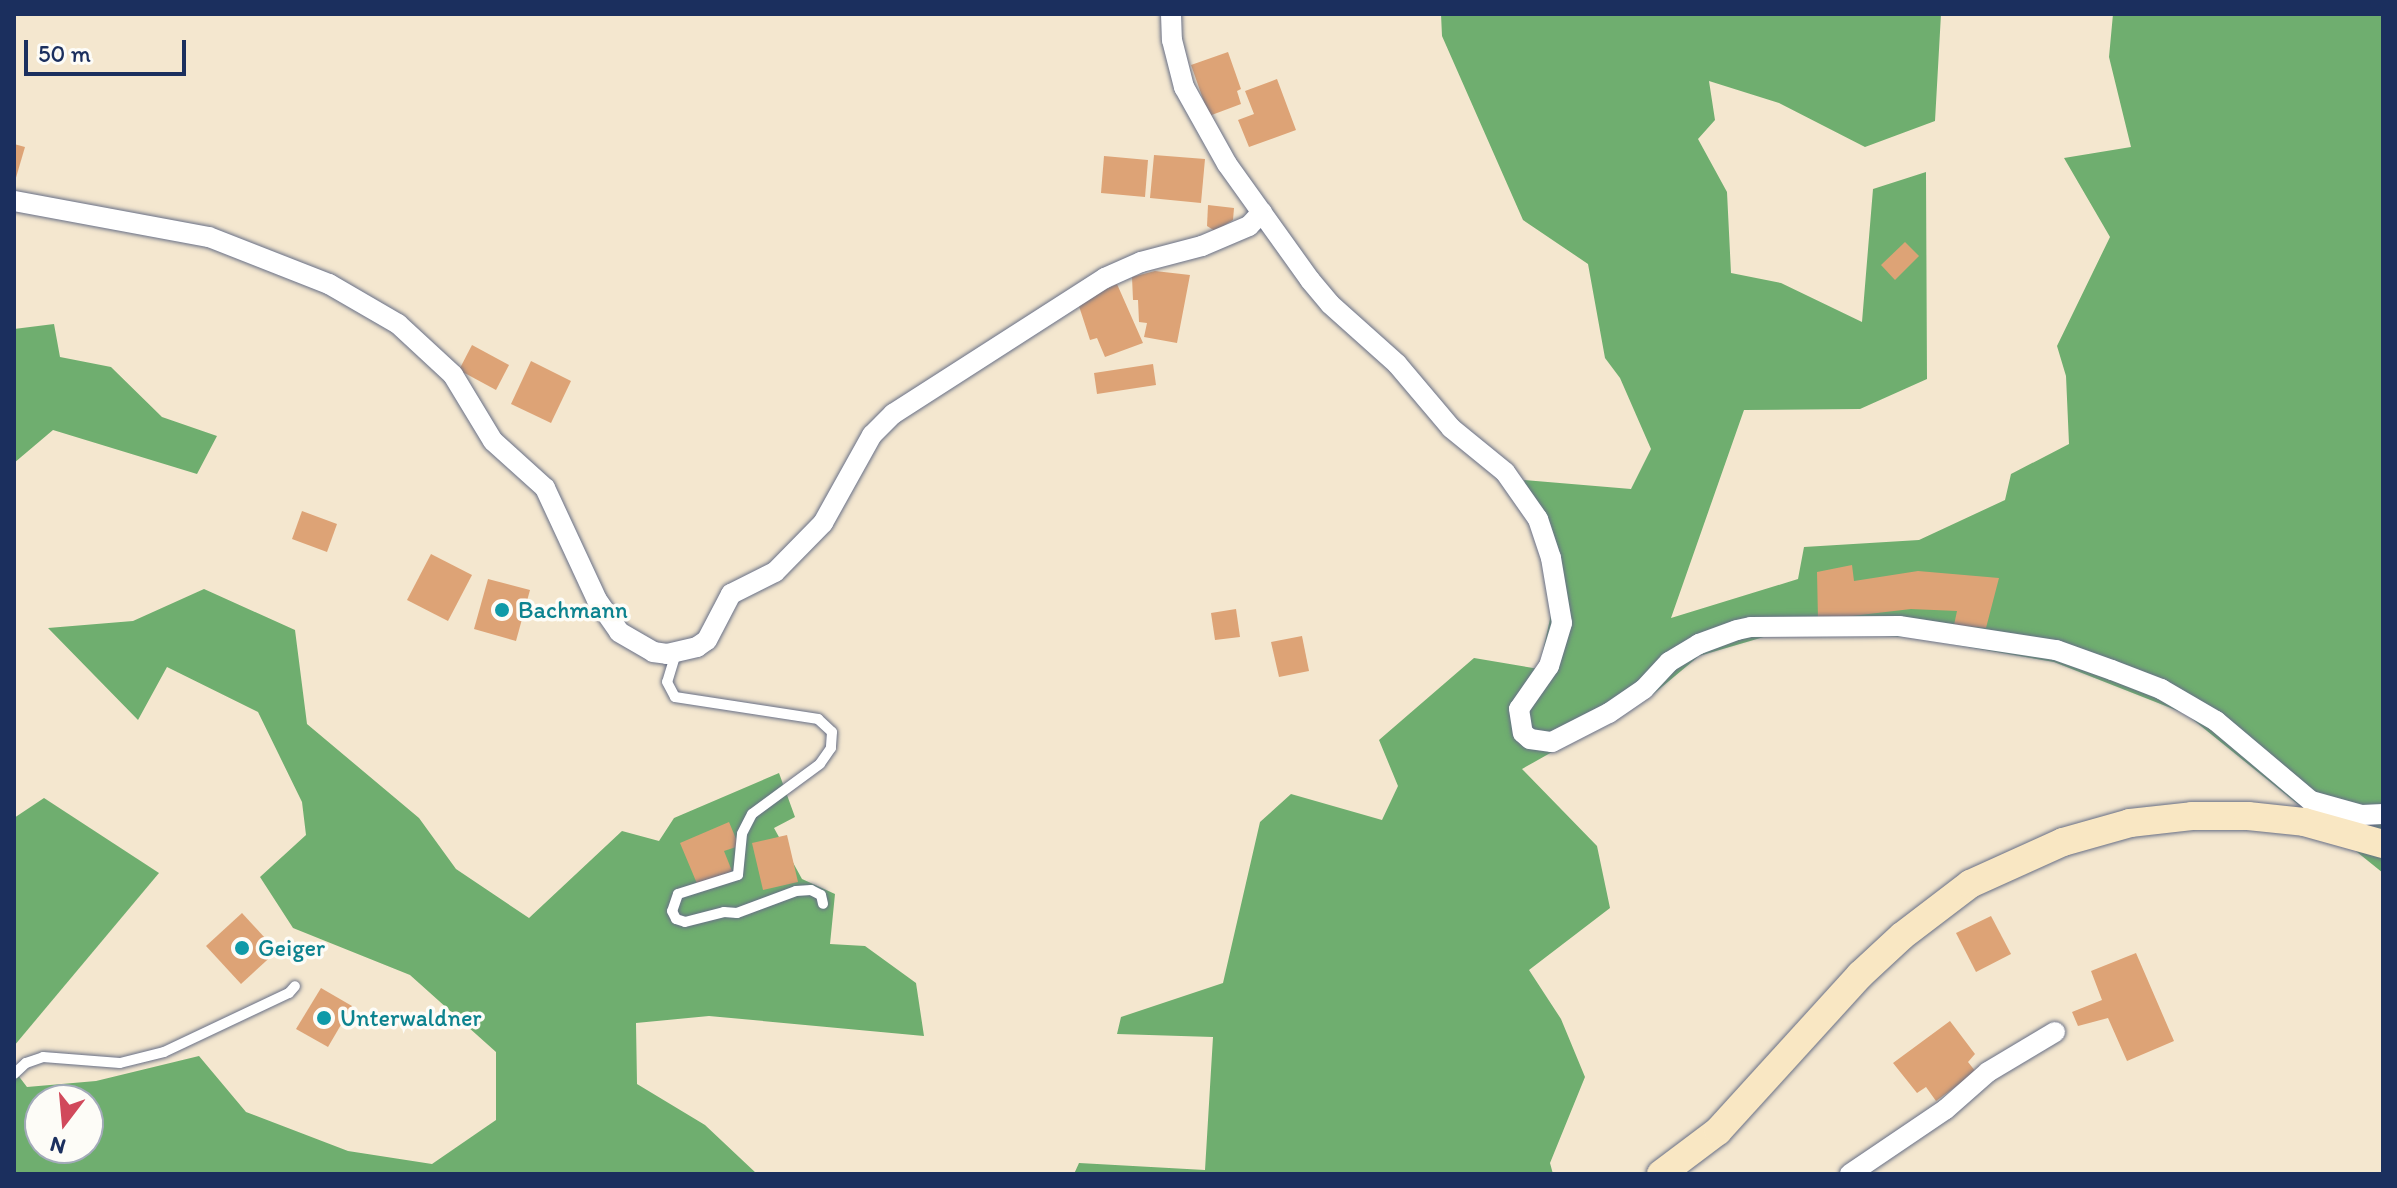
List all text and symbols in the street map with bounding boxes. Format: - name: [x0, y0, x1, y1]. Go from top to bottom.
- scale bar: [28, 24, 190, 74]
- text: 50 m: [38, 39, 91, 68]
- place label: Bachmann: [518, 596, 628, 624]
- marker: Bachmann: [493, 601, 511, 619]
- place label: Geiger: [258, 934, 325, 962]
- marker: Geiger: [233, 939, 251, 957]
- place label: Unterwaldner: [340, 1004, 482, 1032]
- marker: Unterwaldner: [315, 1009, 333, 1027]
- north arrow: [24, 1084, 104, 1164]
- text: N: [47, 1131, 69, 1161]

